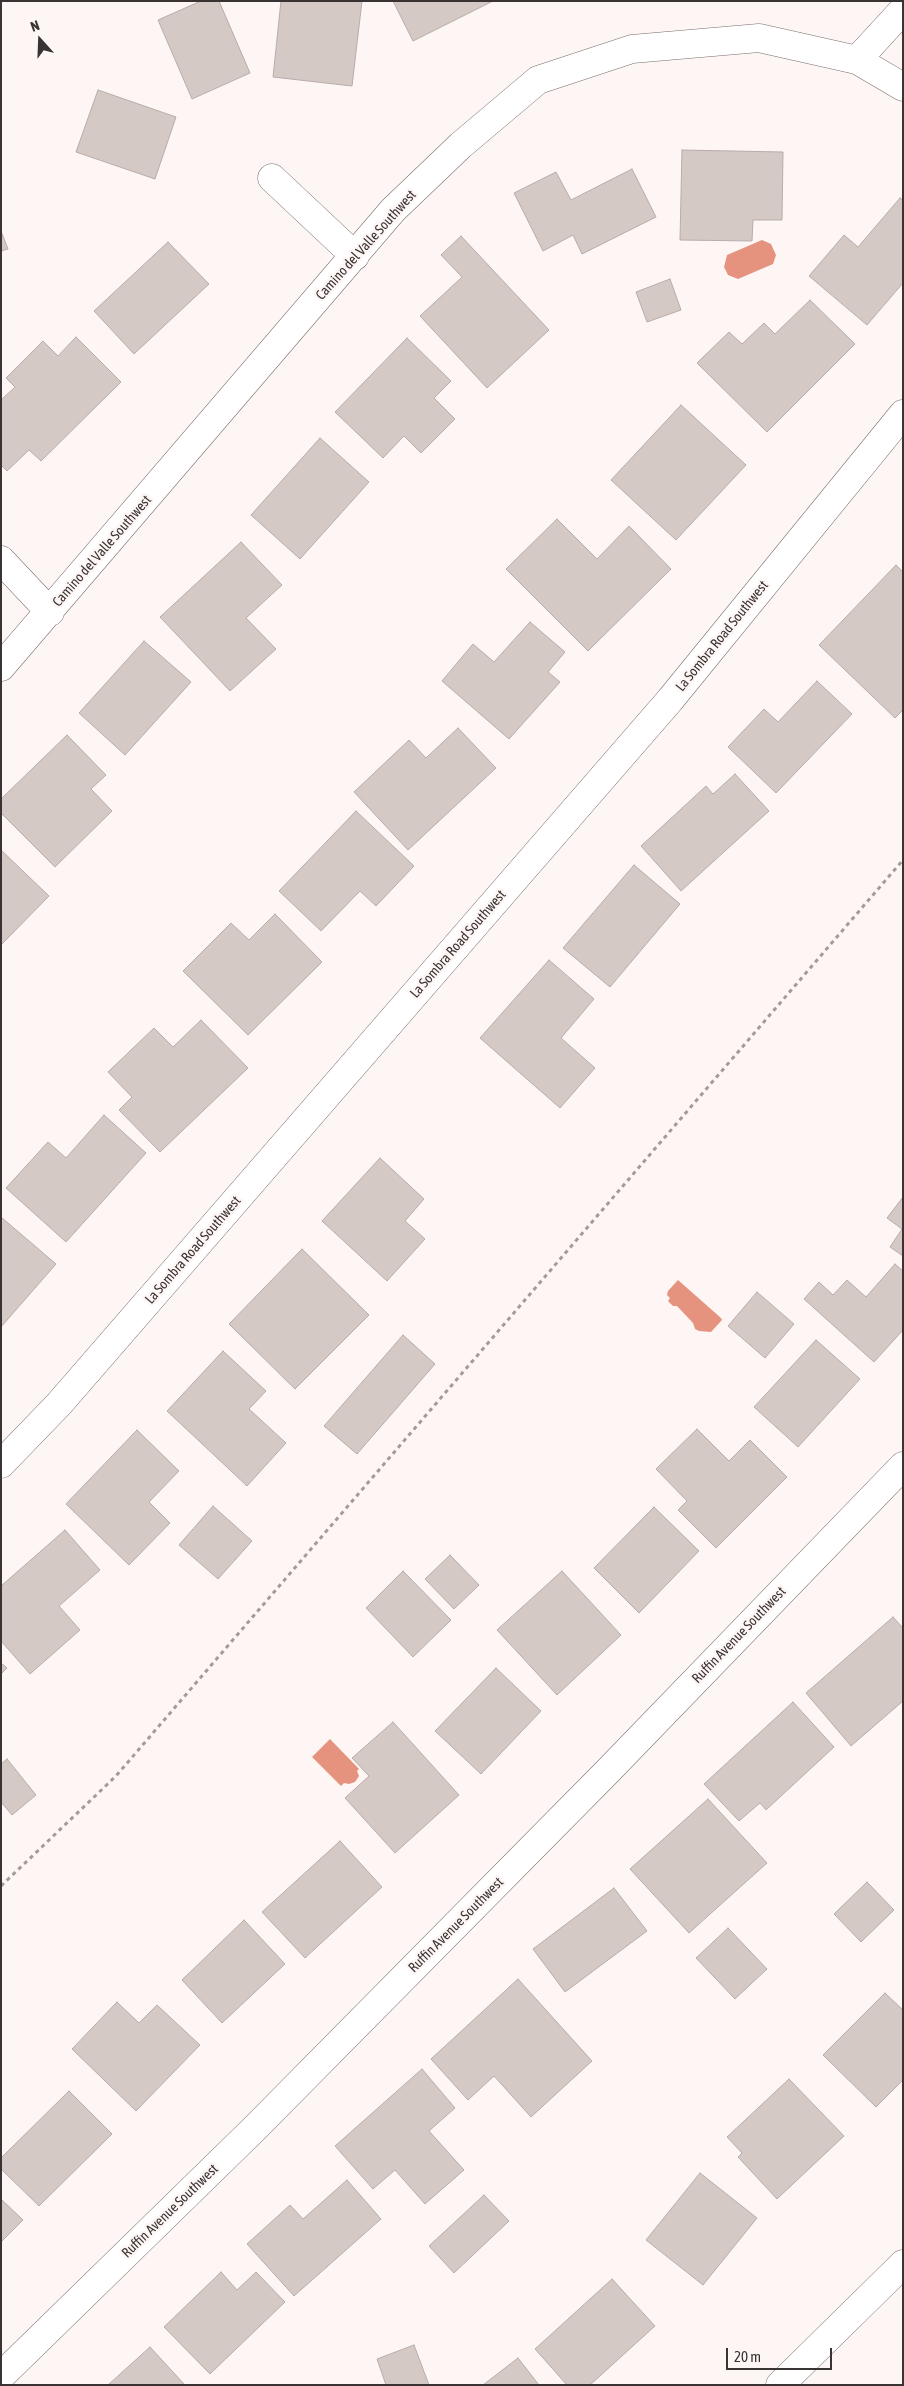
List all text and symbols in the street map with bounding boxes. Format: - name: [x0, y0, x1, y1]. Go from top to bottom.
- north arrow: [15, 15, 65, 65]
- text: N: [28, 17, 41, 35]
- street label: Camino del Valle Southwest: [312, 187, 420, 303]
- street label: Camino del Valle Southwest: [49, 492, 155, 610]
- street label: La Sombra Road Southwest: [672, 577, 772, 695]
- street label: La Sombra Road Southwest: [407, 887, 509, 1001]
- street label: La Sombra Road Southwest: [142, 1193, 244, 1307]
- street label: Ruffin Avenue Southwest: [689, 1583, 789, 1687]
- street label: Ruffin Avenue Southwest: [405, 1874, 507, 1976]
- street label: Ruffin Avenue Southwest: [118, 2161, 222, 2261]
- scale bar: [729, 2338, 835, 2370]
- text: 20 m: [734, 2348, 761, 2365]

